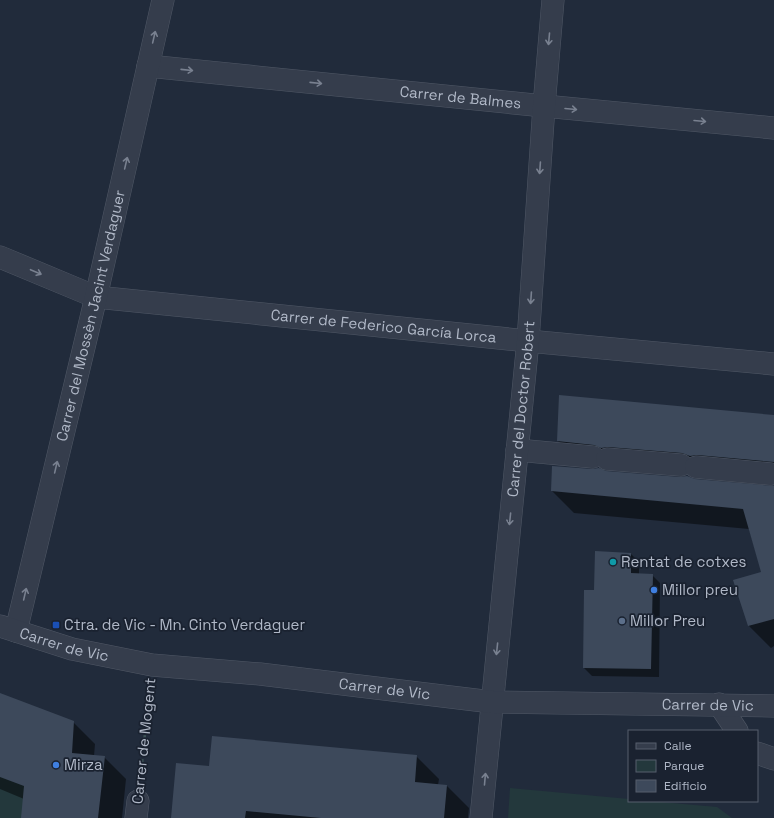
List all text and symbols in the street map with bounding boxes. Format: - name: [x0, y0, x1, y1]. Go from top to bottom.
- one-way arrow: [151, 30, 159, 43]
- one-way arrow: [546, 32, 553, 45]
- one-way arrow: [180, 66, 193, 74]
- one-way arrow: [309, 79, 322, 87]
- street label: Carrer de Balmes: [399, 81, 522, 113]
- one-way arrow: [564, 105, 577, 112]
- one-way arrow: [693, 117, 706, 125]
- one-way arrow: [123, 157, 130, 170]
- one-way arrow: [536, 162, 543, 175]
- street label: Carrer del Mossèn Jacint Verdaguer: [52, 188, 129, 443]
- one-way arrow: [29, 268, 41, 276]
- one-way arrow: [527, 291, 534, 304]
- street label: Carrer de Federico García Lorca: [270, 305, 498, 347]
- street label: Carrer del Doctor Robert: [503, 320, 538, 498]
- one-way arrow: [52, 461, 60, 474]
- one-way arrow: [506, 512, 514, 525]
- place label: Rentat de cotxes: [621, 552, 747, 571]
- marker: Rentat de cotxes: [608, 557, 618, 567]
- place label: Millor preu: [662, 580, 738, 599]
- marker: Millor preu: [649, 585, 659, 595]
- one-way arrow: [22, 587, 30, 600]
- place label: Millor Preu: [630, 611, 705, 630]
- place label: Ctra. de Vic - Mn. Cinto Verdaguer: [64, 615, 305, 634]
- marker: Millor Preu: [617, 616, 627, 626]
- marker: Ctra. de Vic - Mn. Cinto Verdaguer: [51, 620, 61, 630]
- street label: Carrer de Vic: [17, 623, 111, 665]
- one-way arrow: [493, 642, 501, 655]
- street label: Carrer de Vic: [338, 674, 431, 703]
- street label: Carrer de Mogent: [127, 677, 160, 805]
- street label: Carrer de Vic: [662, 694, 754, 715]
- legend: [628, 730, 758, 802]
- text: Calle: [664, 738, 692, 754]
- place label: Mirza: [64, 755, 103, 774]
- text: Parque: [664, 758, 704, 774]
- marker: Mirza: [51, 760, 61, 770]
- one-way arrow: [481, 773, 488, 786]
- text: Edificio: [664, 778, 707, 794]

